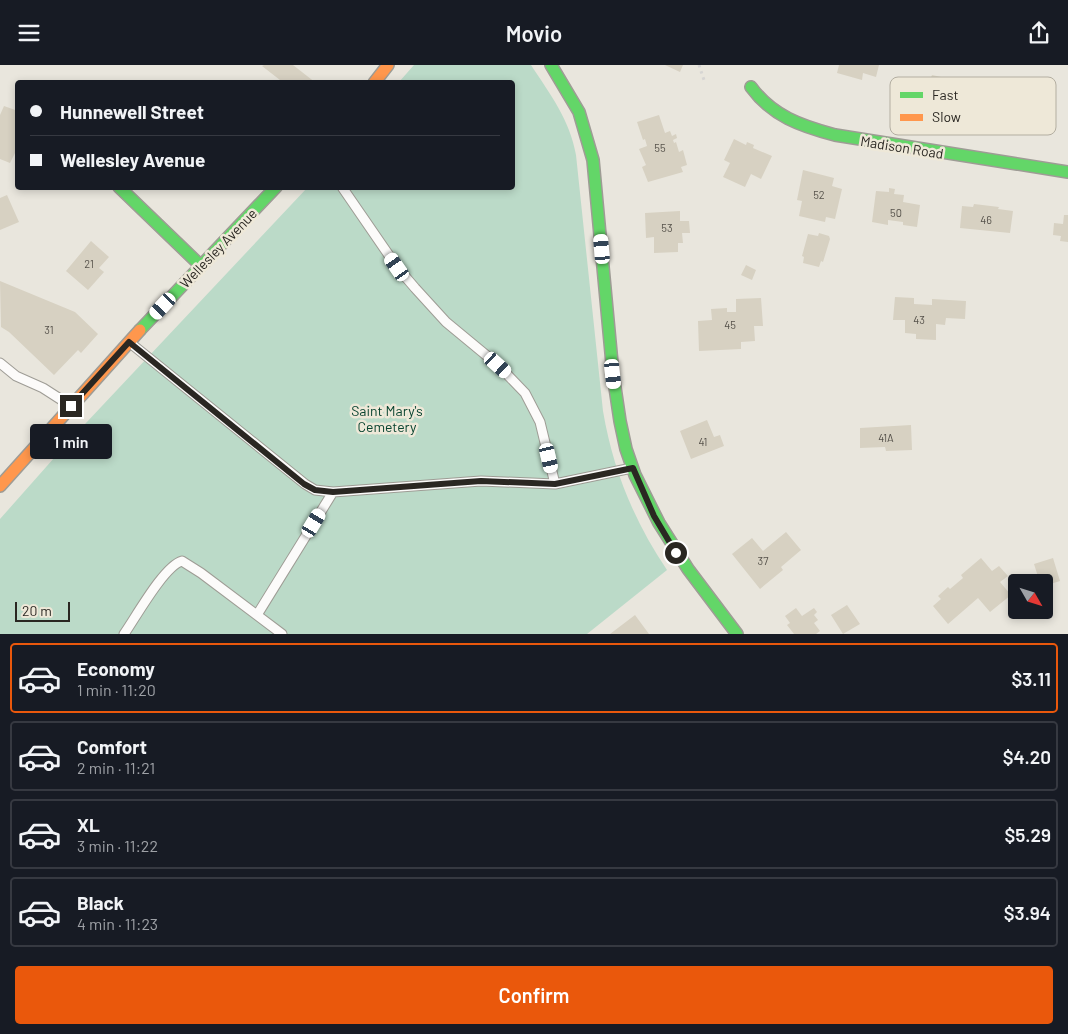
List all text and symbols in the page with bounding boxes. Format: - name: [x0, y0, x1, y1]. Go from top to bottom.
- icon: menu: [15, 19, 43, 47]
- icon: share: [1025, 19, 1053, 47]
- text: Movio: [506, 20, 562, 46]
- legend: [890, 77, 1056, 135]
- text: Fast: [932, 86, 958, 103]
- text: Hunnewell Street: [60, 100, 204, 123]
- text: Slow: [932, 108, 961, 125]
- street label: Madison Road: [859, 132, 945, 162]
- house number: 55: [654, 141, 666, 154]
- text: Wellesley Avenue: [60, 148, 205, 171]
- house number: 52: [813, 188, 825, 201]
- street label: Wellesley Avenue: [176, 205, 260, 291]
- house number: 50: [890, 206, 902, 219]
- house number: 46: [980, 213, 992, 226]
- house number: 53: [661, 221, 673, 234]
- car: [593, 233, 610, 265]
- car: [382, 250, 411, 284]
- house number: 21: [84, 257, 94, 270]
- car: [147, 290, 178, 322]
- house number: 43: [913, 313, 925, 326]
- house number: 45: [724, 318, 736, 331]
- house number: 31: [44, 323, 54, 336]
- car: [481, 349, 514, 381]
- car: [603, 358, 622, 390]
- route end: [60, 395, 82, 417]
- park label: Saint Mary's Cemetery: [351, 402, 423, 435]
- callout: 1 min: [30, 423, 112, 459]
- house number: 41A: [878, 431, 894, 444]
- text: 1 min: [54, 432, 88, 451]
- house number: 41: [699, 435, 707, 448]
- car: [538, 442, 559, 474]
- car: [299, 506, 328, 540]
- route start: [665, 542, 687, 564]
- house number: 37: [758, 554, 768, 567]
- north arrow: [1008, 574, 1052, 619]
- map controls: [1008, 574, 1053, 619]
- scale bar: [15, 599, 70, 622]
- text: 20 m: [22, 602, 52, 619]
- icon: car: [17, 656, 62, 701]
- text: Economy: [77, 657, 155, 680]
- text: $3.11: [1011, 667, 1051, 690]
- text: 1 min · 11:20: [77, 680, 156, 699]
- icon: car: [17, 734, 62, 779]
- text: Comfort: [77, 735, 147, 758]
- text: $4.20: [1003, 745, 1051, 768]
- text: 2 min · 11:21: [77, 758, 155, 777]
- icon: car: [17, 812, 62, 857]
- text: XL: [77, 813, 100, 836]
- text: $5.29: [1004, 823, 1051, 846]
- text: 3 min · 11:22: [77, 836, 158, 855]
- icon: car: [17, 890, 62, 935]
- text: Black: [77, 891, 124, 914]
- text: $3.94: [1004, 901, 1051, 924]
- text: 4 min · 11:23: [77, 914, 158, 933]
- button: Confirm: [15, 966, 1053, 1024]

